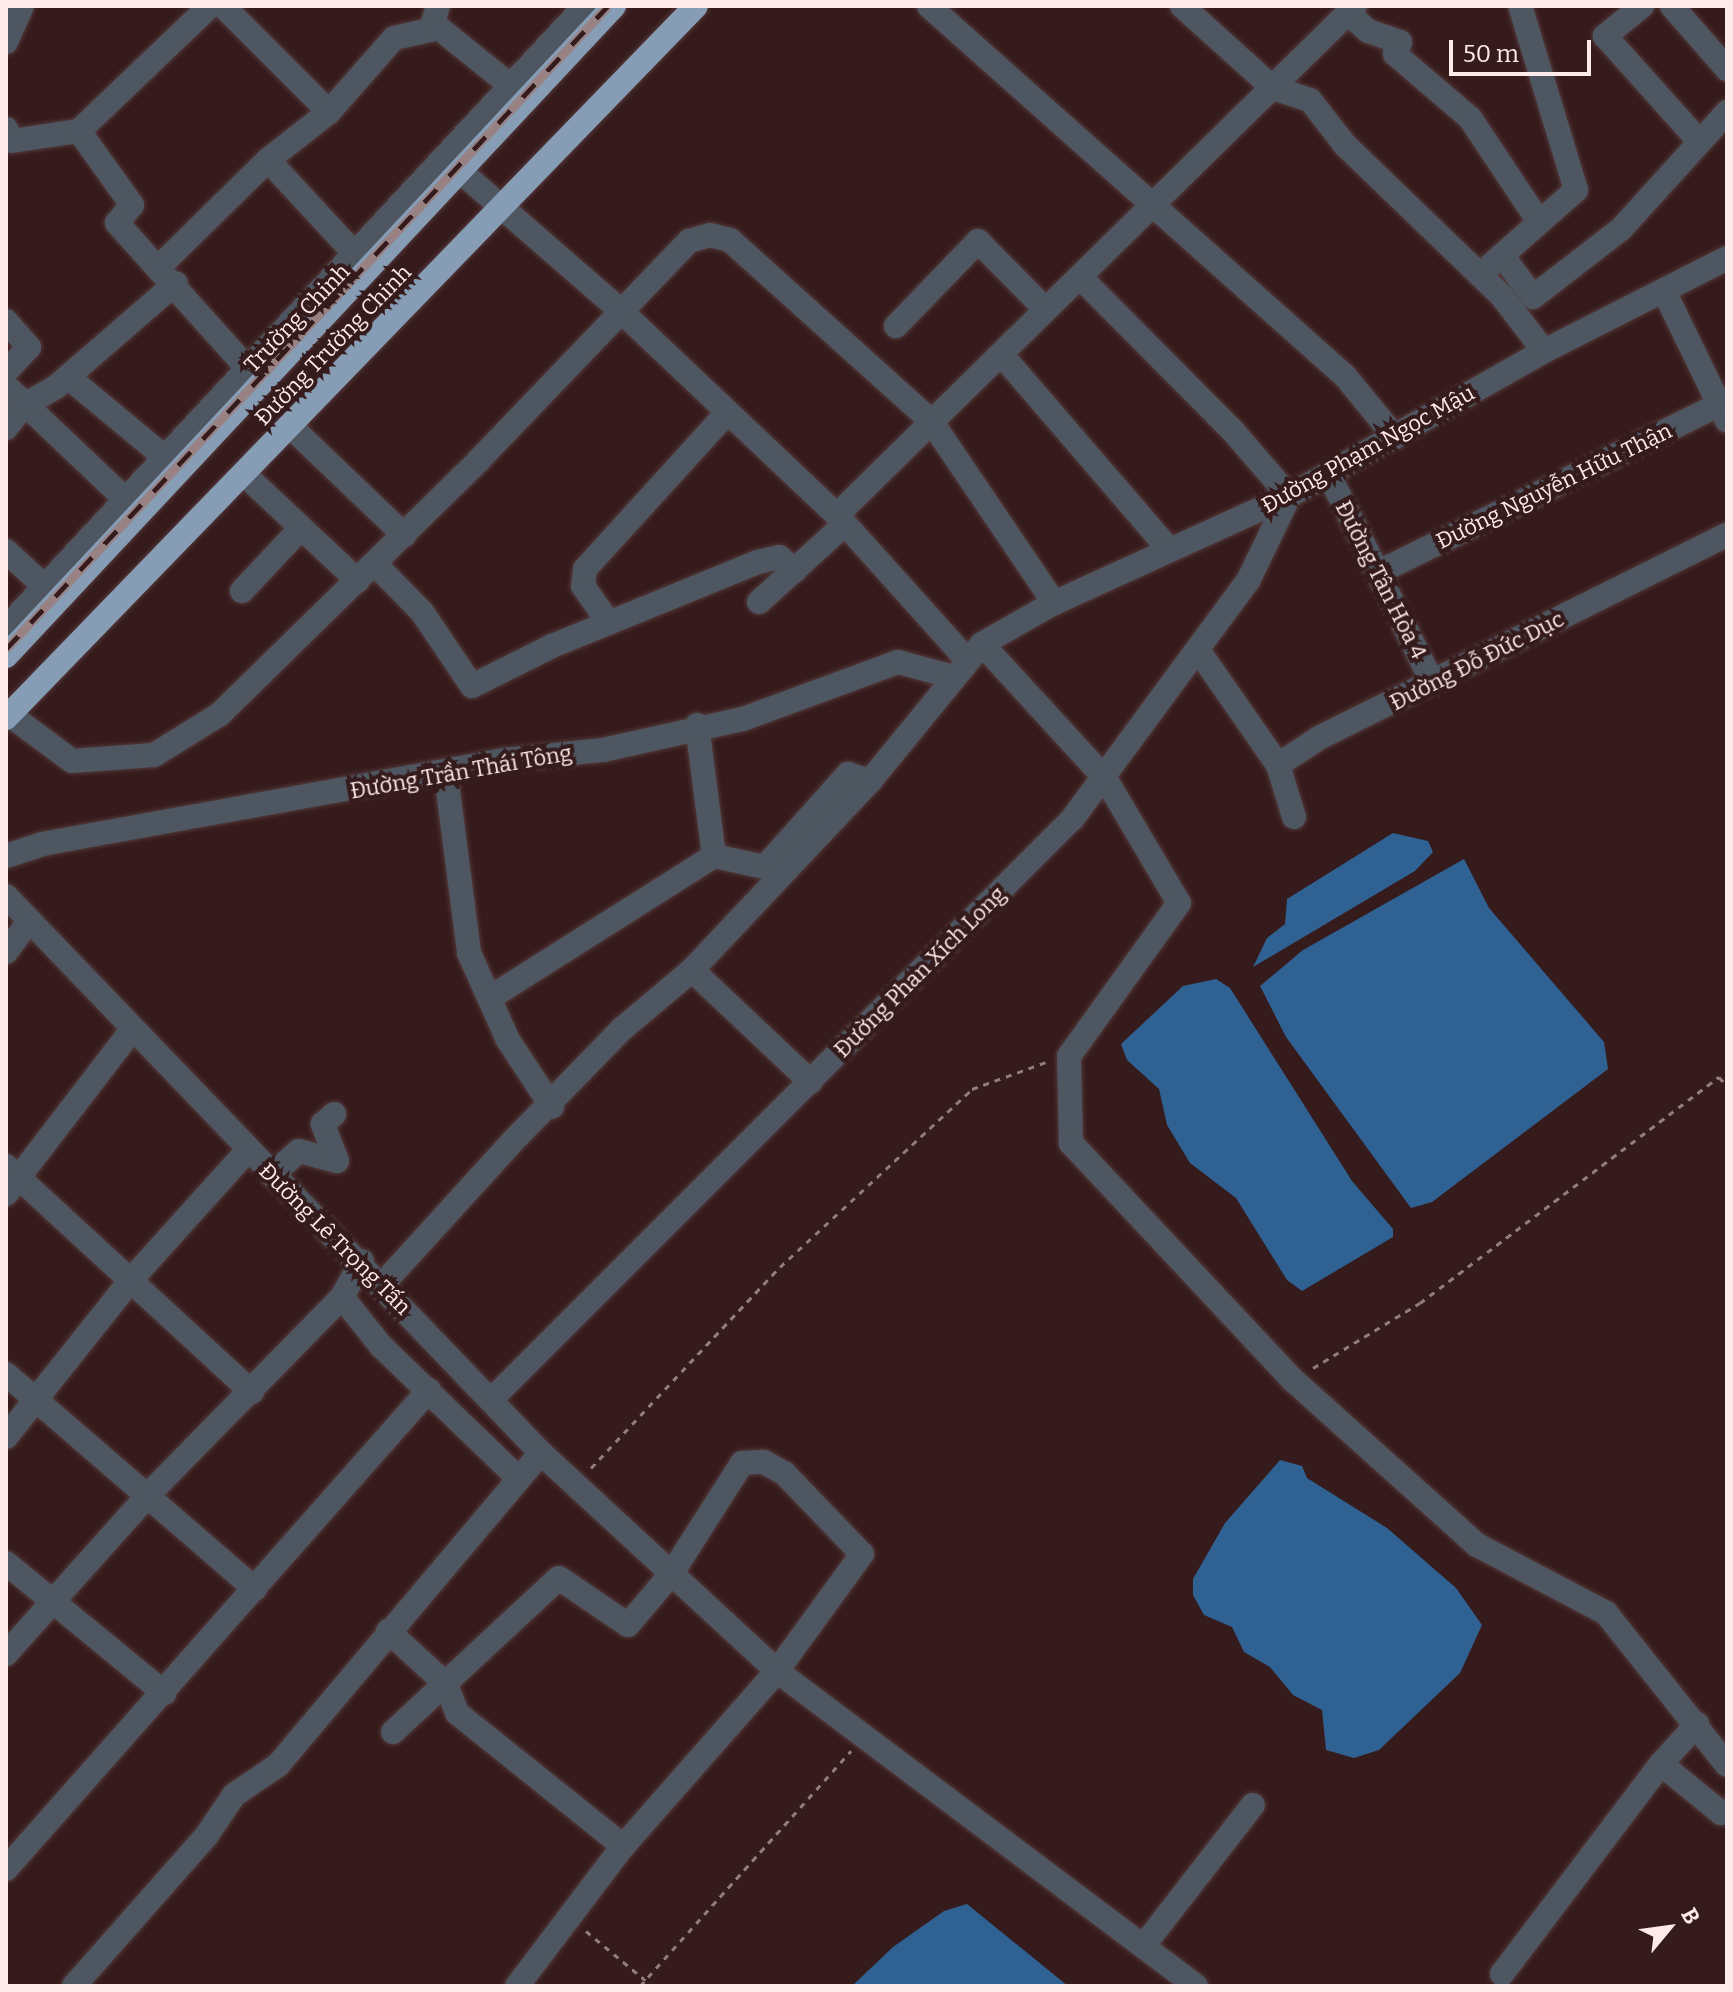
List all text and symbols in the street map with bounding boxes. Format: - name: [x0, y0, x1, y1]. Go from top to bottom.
- scale bar: [1453, 24, 1595, 74]
- text: 50 m: [1463, 40, 1519, 68]
- street label: Trường Chinh: [239, 258, 355, 378]
- street label: Đường Trường Chinh: [249, 259, 417, 431]
- street label: Đường Phạm Ngọc Mậu: [1257, 380, 1479, 518]
- street label: Đường Nguyễn Hữu Thận: [1432, 417, 1676, 555]
- street label: Đường Tân Hòa 4: [1330, 497, 1432, 663]
- street label: Đường Đỗ Đức Dục: [1386, 606, 1568, 716]
- street label: Đường Trần Thái Tông: [348, 740, 574, 804]
- street label: Đường Phan Xích Long: [829, 881, 1011, 1063]
- street label: Đường Lê Trọng Tấn: [254, 1158, 416, 1320]
- north arrow: [1629, 1888, 1709, 1968]
- text: B: [1675, 1903, 1706, 1929]

